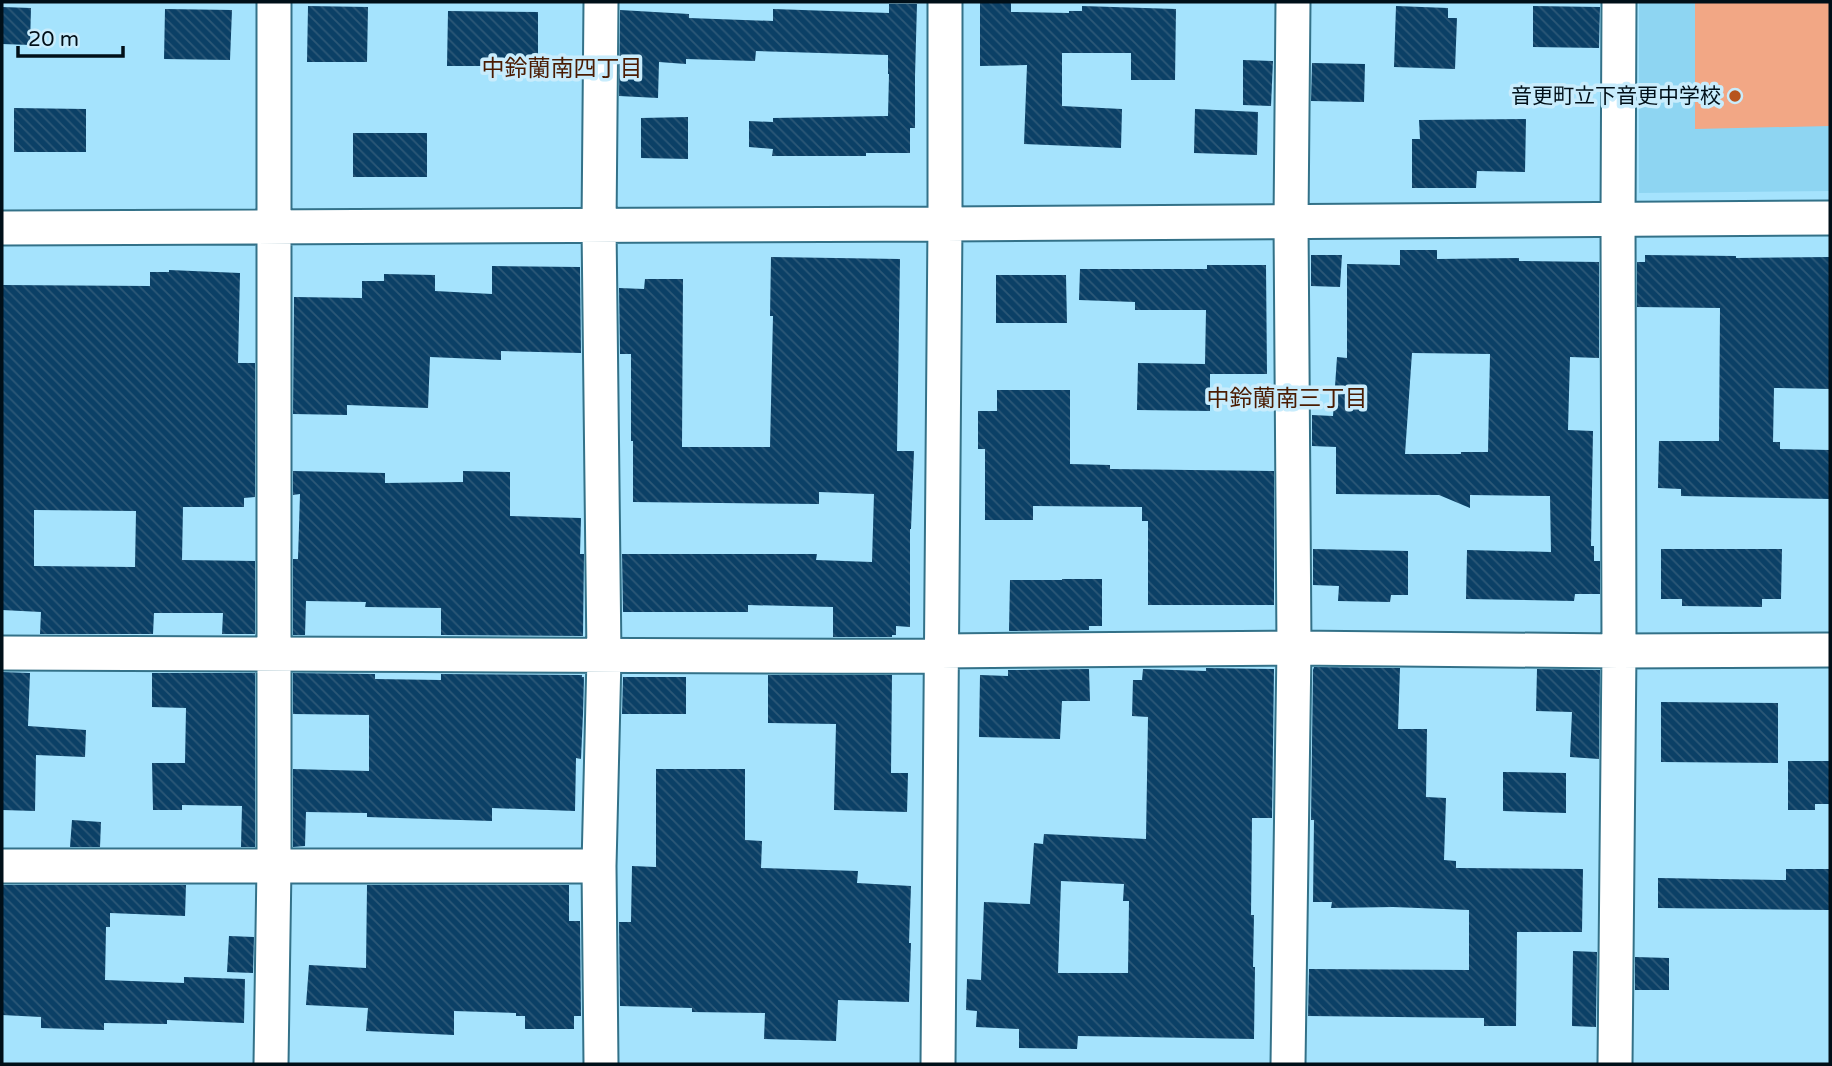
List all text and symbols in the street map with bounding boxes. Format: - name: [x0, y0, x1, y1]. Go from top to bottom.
- scale bar: [18, 14, 122, 58]
- text: 20 m: [28, 27, 79, 52]
- district label: 中鈴蘭南四丁目: [482, 55, 643, 83]
- place label: 音更町立下音更中学校: [1511, 84, 1721, 109]
- marker: 音更町立下音更中学校: [1727, 88, 1743, 104]
- district label: 中鈴蘭南三丁目: [1207, 385, 1368, 413]

